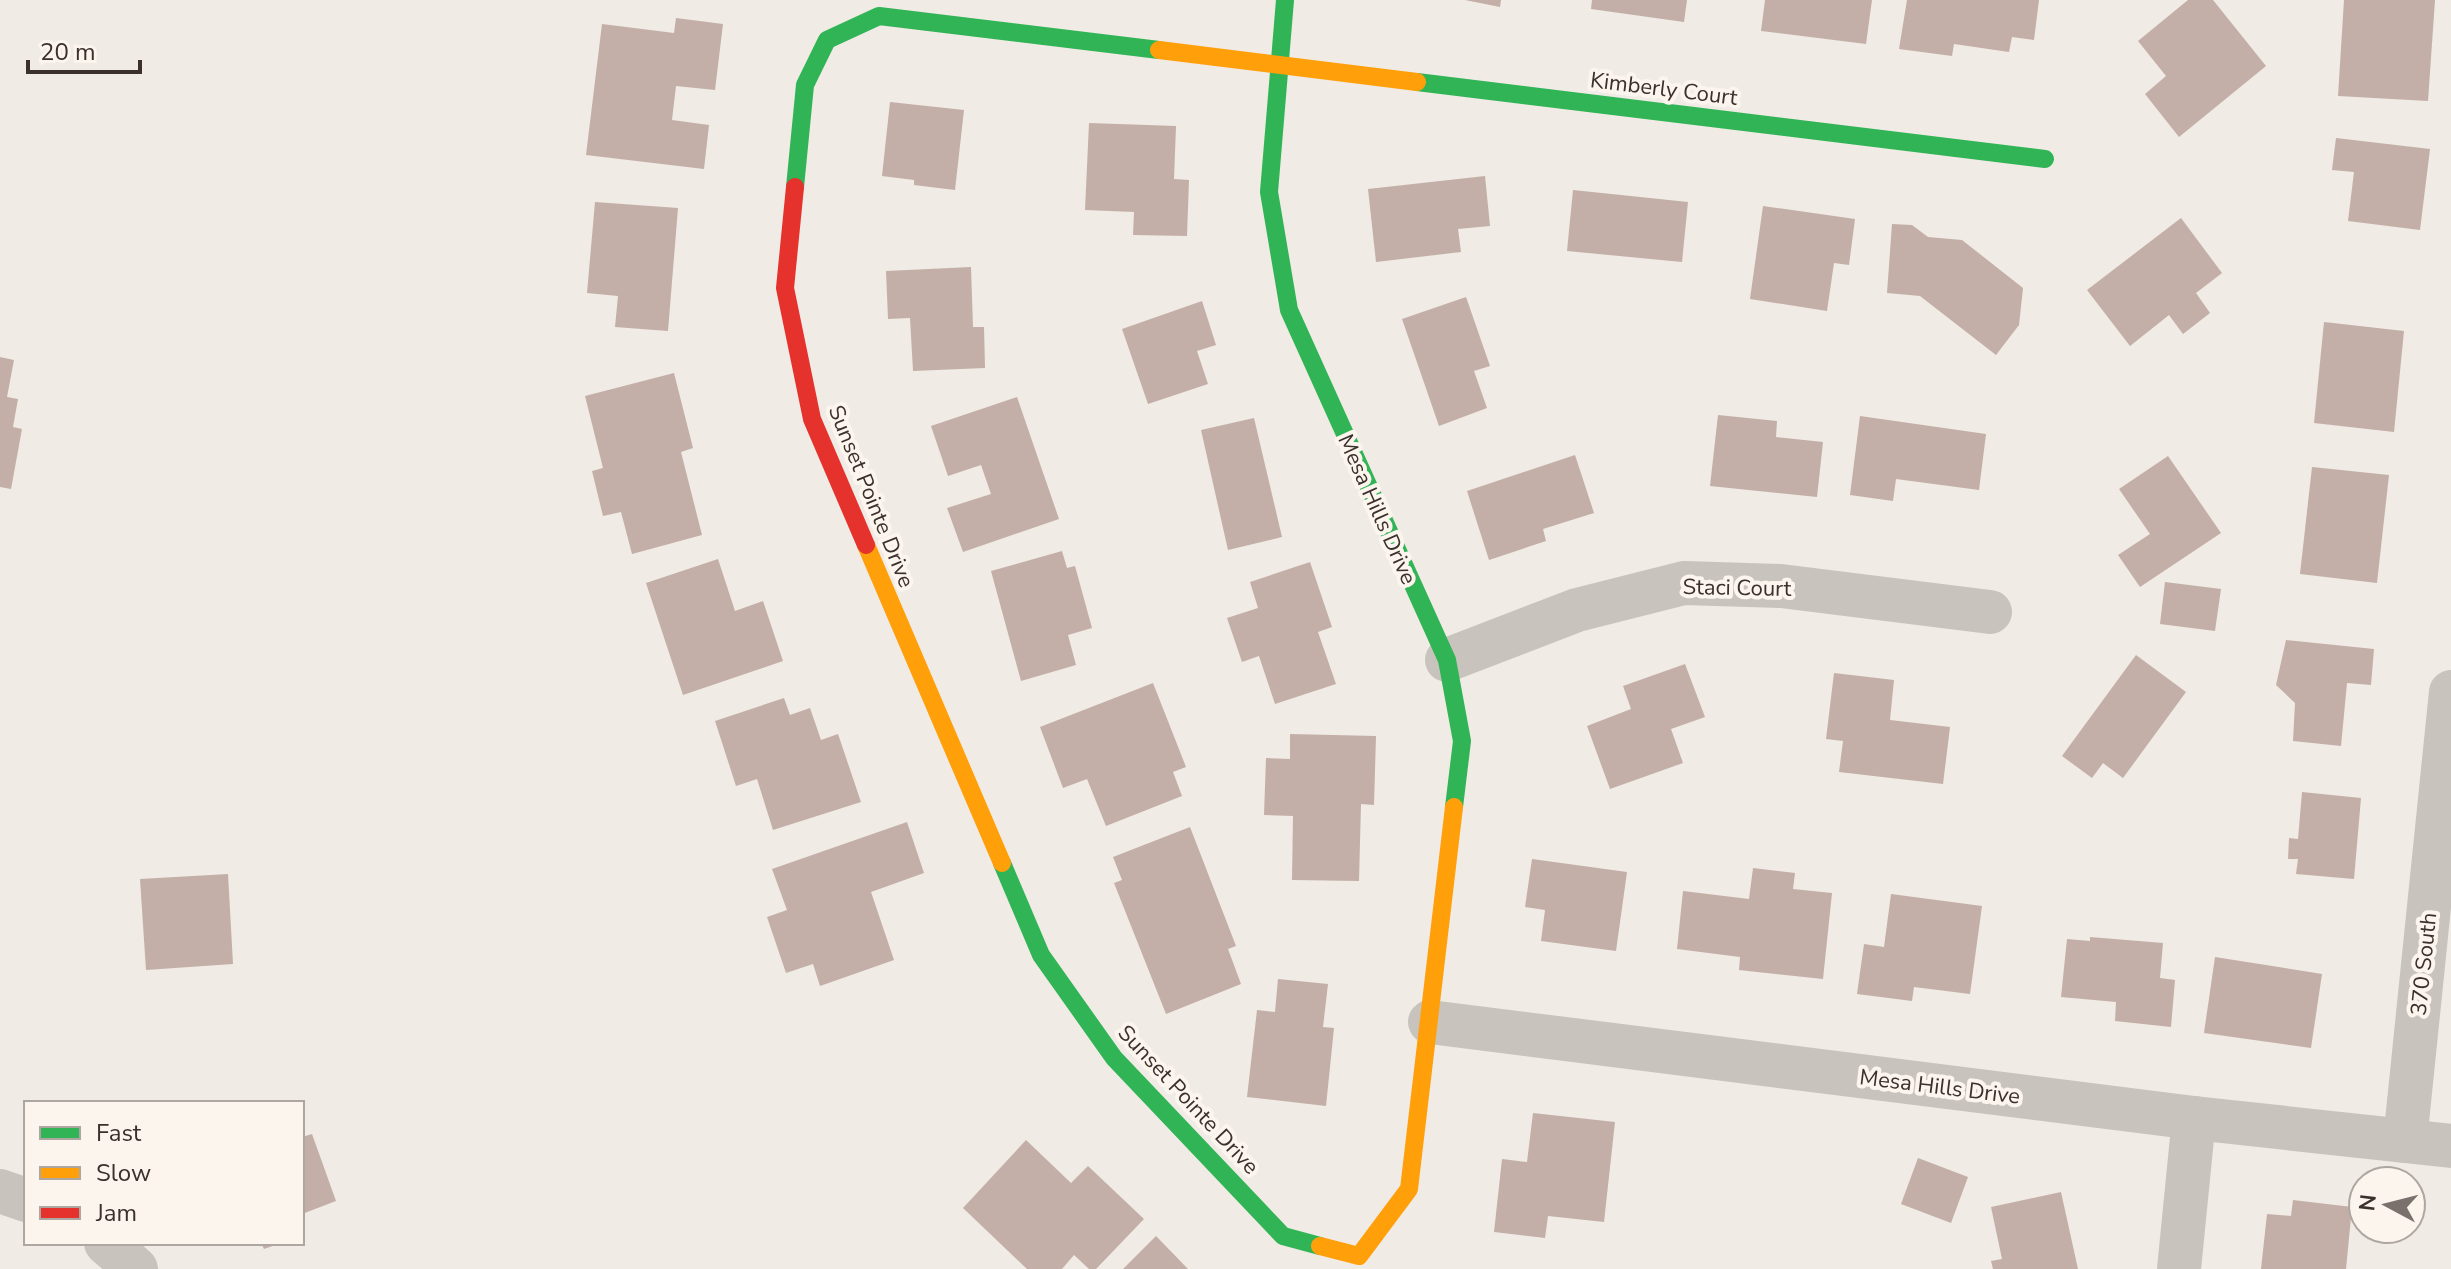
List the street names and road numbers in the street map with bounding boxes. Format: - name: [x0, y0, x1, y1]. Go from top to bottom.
- street label: Kimberly Court: [1589, 65, 1739, 113]
- street label: Sunset Pointe Drive: [821, 401, 921, 592]
- street label: Mesa Hills Drive: [1331, 429, 1424, 589]
- street label: Staci Court: [1682, 572, 1792, 604]
- street label: 370 South: [2404, 911, 2444, 1017]
- street label: Sunset Pointe Drive: [1111, 1018, 1266, 1181]
- street label: Mesa Hills Drive: [1858, 1062, 2022, 1112]

